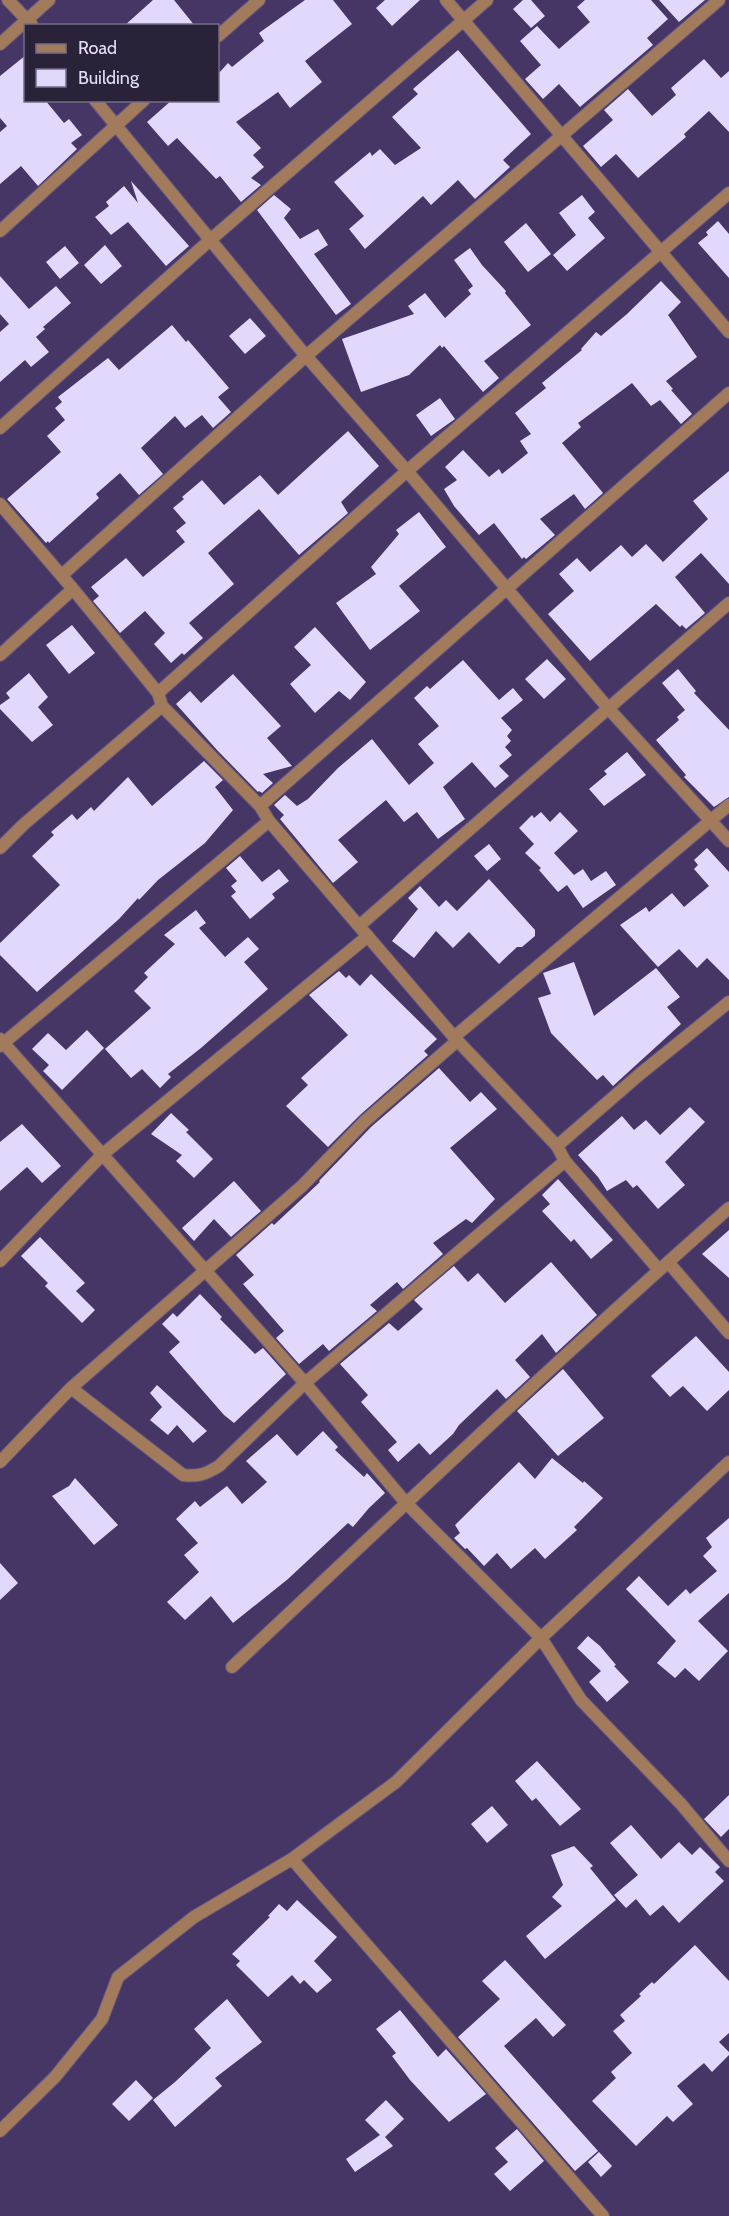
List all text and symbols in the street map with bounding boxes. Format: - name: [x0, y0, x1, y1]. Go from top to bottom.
- legend: [24, 24, 219, 102]
- text: Road: [78, 37, 117, 59]
- text: Building: [78, 67, 140, 89]

